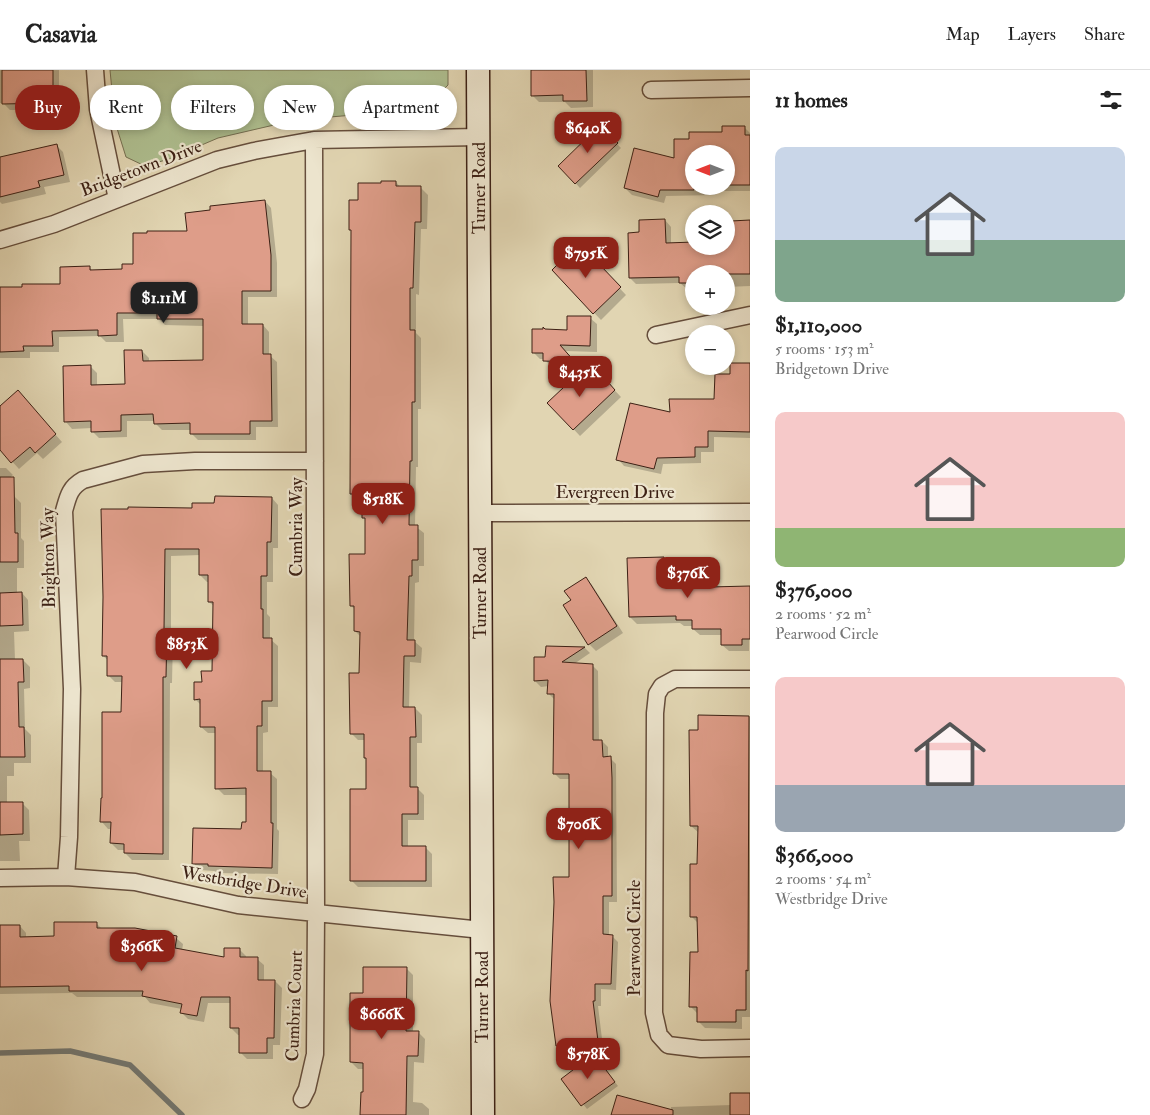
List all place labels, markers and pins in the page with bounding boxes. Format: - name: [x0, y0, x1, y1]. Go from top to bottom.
- pin: $640K: [553, 112, 623, 154]
- pin: $795K: [551, 236, 621, 279]
- pin: $1.11M: [123, 282, 205, 324]
- pin: $435K: [545, 356, 615, 398]
- pin: $518K: [348, 482, 418, 525]
- pin: $376K: [653, 556, 723, 599]
- pin: $853K: [152, 628, 222, 670]
- pin: $706K: [544, 808, 614, 850]
- pin: $366K: [107, 930, 177, 972]
- pin: $666K: [347, 998, 417, 1040]
- pin: $578K: [553, 1038, 623, 1080]

